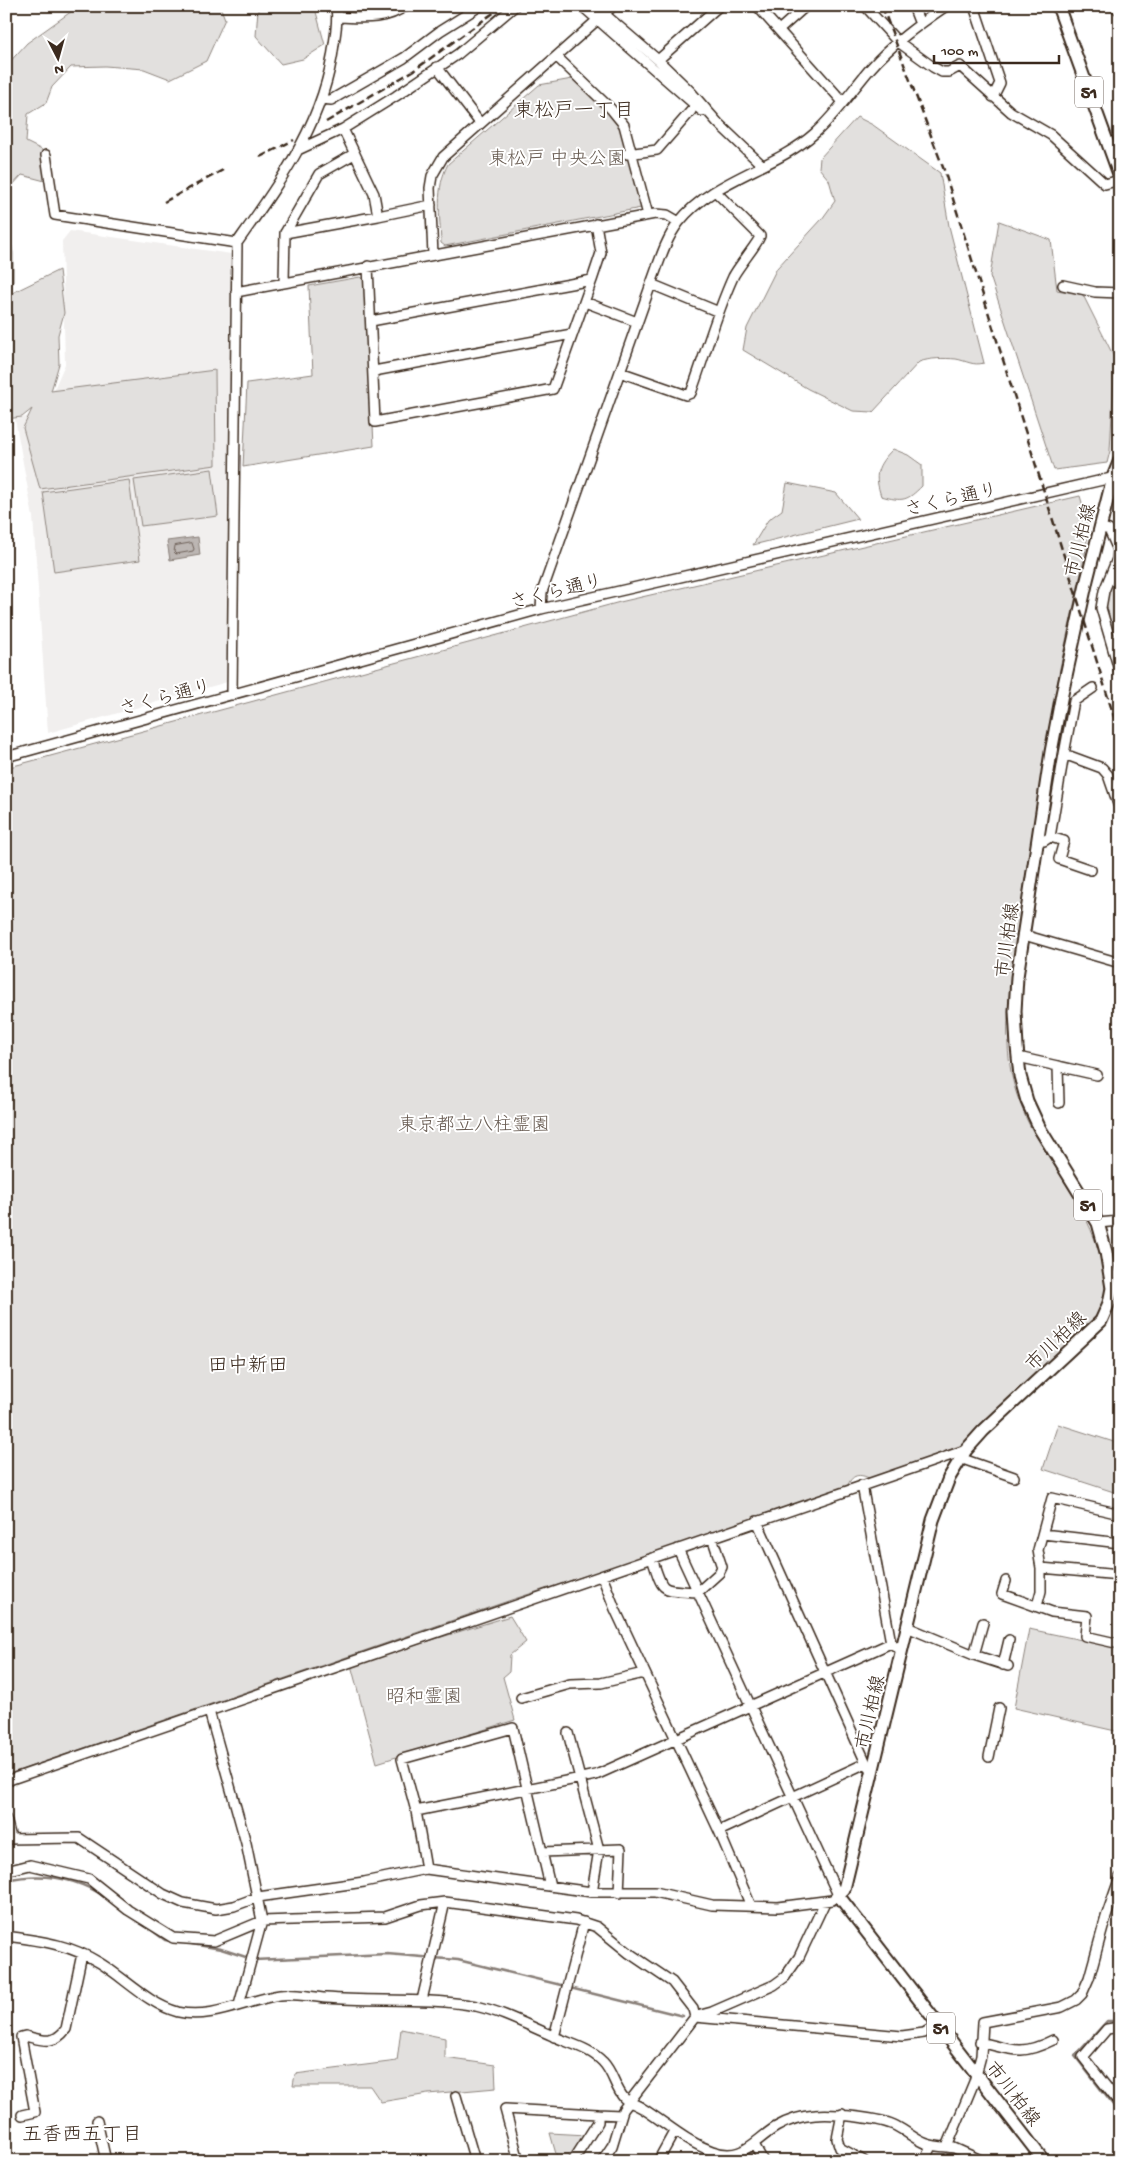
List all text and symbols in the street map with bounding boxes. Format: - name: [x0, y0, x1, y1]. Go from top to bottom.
- north arrow: [32, 32, 82, 82]
- scale bar: [934, 32, 1058, 64]
- text: 100 m: [940, 43, 979, 61]
- text: N: [54, 60, 65, 77]
- road number: 51: [1075, 76, 1103, 108]
- district label: 東松戸一丁目: [514, 99, 634, 124]
- park label: 東松戸 中央公園: [488, 148, 626, 172]
- street label: さくら通り: [903, 480, 1001, 523]
- street label: 市川柏線: [1061, 501, 1103, 581]
- street label: さくら通り: [508, 571, 606, 616]
- street label: さくら通り: [117, 676, 215, 723]
- street label: 市川柏線: [992, 901, 1026, 980]
- park label: 東京都立八柱霊園: [398, 1114, 550, 1138]
- road number: 51: [1074, 1190, 1102, 1220]
- street label: 市川柏線: [1021, 1307, 1093, 1377]
- district label: 田中新田: [208, 1354, 288, 1379]
- street label: 市川柏線: [852, 1673, 892, 1752]
- park label: 昭和霊園: [386, 1687, 462, 1710]
- road number: 51: [927, 2012, 955, 2044]
- street label: 市川柏線: [979, 2058, 1044, 2132]
- district label: 五香西五丁目: [22, 2124, 142, 2148]

